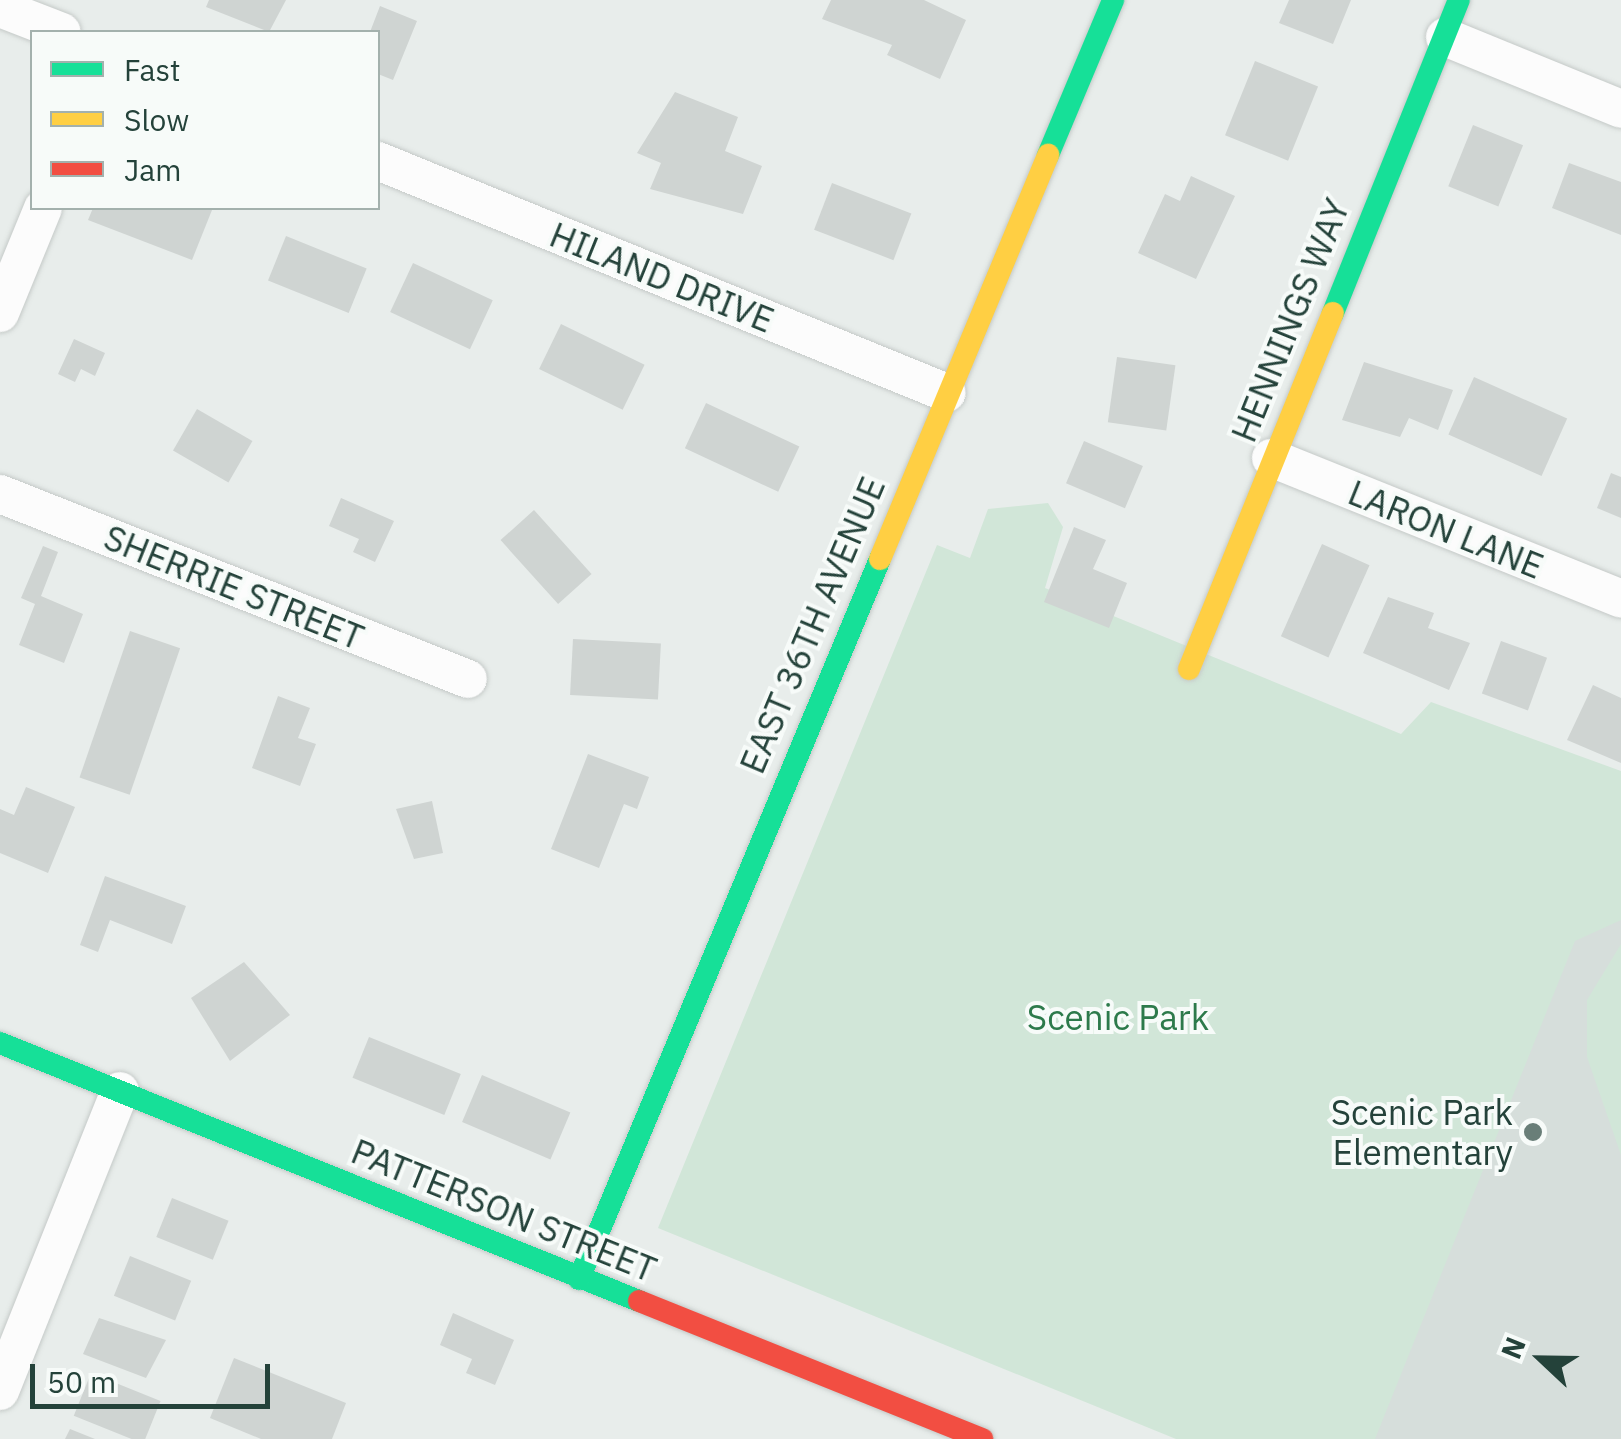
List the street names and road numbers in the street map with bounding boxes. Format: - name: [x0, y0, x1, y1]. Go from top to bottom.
- street label: HENNINGS WAY: [1222, 192, 1358, 448]
- street label: HILAND DRIVE: [544, 213, 780, 341]
- street label: EAST 36TH AVENUE: [731, 471, 893, 779]
- street label: LARON LANE: [1343, 471, 1549, 587]
- street label: SHERRIE STREET: [98, 516, 370, 658]
- street label: PATTERSON STREET: [346, 1130, 662, 1290]

